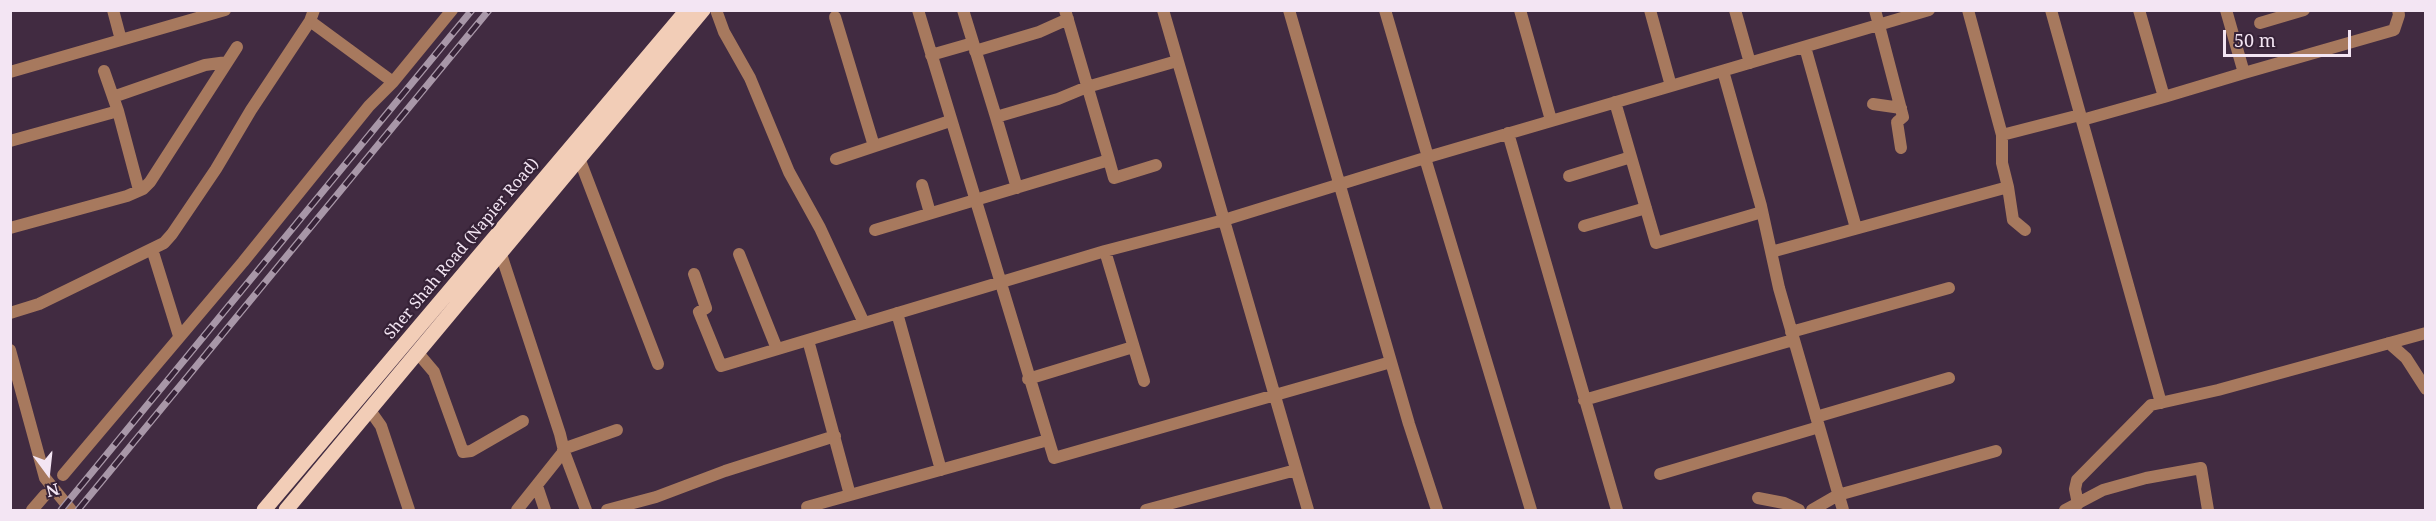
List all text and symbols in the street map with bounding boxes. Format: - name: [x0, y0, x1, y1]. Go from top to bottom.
- scale bar: [2226, 18, 2354, 56]
- text: 50 m: [2234, 28, 2276, 52]
- street label: Sher Shah Road (Napier Road): [381, 155, 543, 343]
- north arrow: [18, 443, 78, 503]
- text: N: [44, 478, 62, 503]

